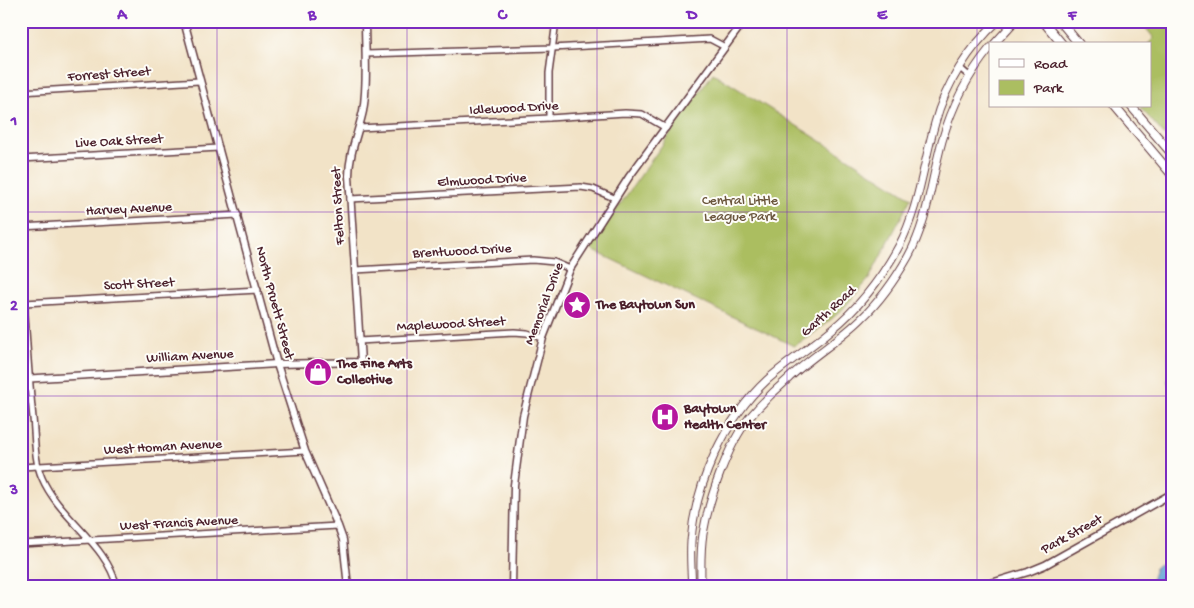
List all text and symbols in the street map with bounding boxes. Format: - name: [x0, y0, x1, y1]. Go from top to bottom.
- text: A: [116, 7, 128, 26]
- text: B: [307, 7, 317, 26]
- text: C: [497, 7, 508, 26]
- text: D: [685, 7, 698, 26]
- text: E: [877, 7, 888, 26]
- text: F: [1067, 7, 1078, 26]
- legend: [989, 42, 1152, 108]
- text: Road: [1034, 56, 1068, 74]
- street label: Forrest Street: [66, 64, 152, 86]
- text: Park: [1033, 80, 1064, 98]
- street label: Idlewood Drive: [469, 98, 560, 120]
- text: 1: [10, 113, 17, 132]
- street label: Live Oak Street: [75, 131, 165, 153]
- street label: Felton Street: [328, 165, 350, 246]
- street label: Elmwood Drive: [437, 170, 528, 192]
- park label: Central Little League Park: [702, 193, 779, 226]
- street label: Harvey Avenue: [85, 199, 173, 221]
- street label: Brentwood Drive: [411, 241, 513, 263]
- street label: North Pruett Street: [251, 245, 298, 363]
- street label: Memorial Drive: [522, 260, 569, 348]
- street label: Scott Street: [103, 275, 176, 295]
- street label: Garth Road: [798, 282, 862, 341]
- place icon: The Baytown Sun: [562, 290, 592, 320]
- place label: The Baytown Sun: [595, 297, 695, 314]
- text: 2: [10, 298, 18, 317]
- street label: Maplewood Street: [396, 314, 507, 336]
- street label: William Avenue: [146, 346, 235, 368]
- place label: The Fine Arts Collective: [336, 356, 413, 389]
- shop icon: The Fine Arts Collective: [303, 357, 333, 387]
- place label: Baytown Health Center: [683, 401, 768, 434]
- hospital icon: Baytown Health Center: [650, 402, 680, 432]
- street label: West Homan Avenue: [103, 436, 223, 460]
- text: 3: [9, 482, 18, 501]
- street label: Park Street: [1038, 511, 1107, 559]
- street label: West Francis Avenue: [120, 512, 239, 536]

